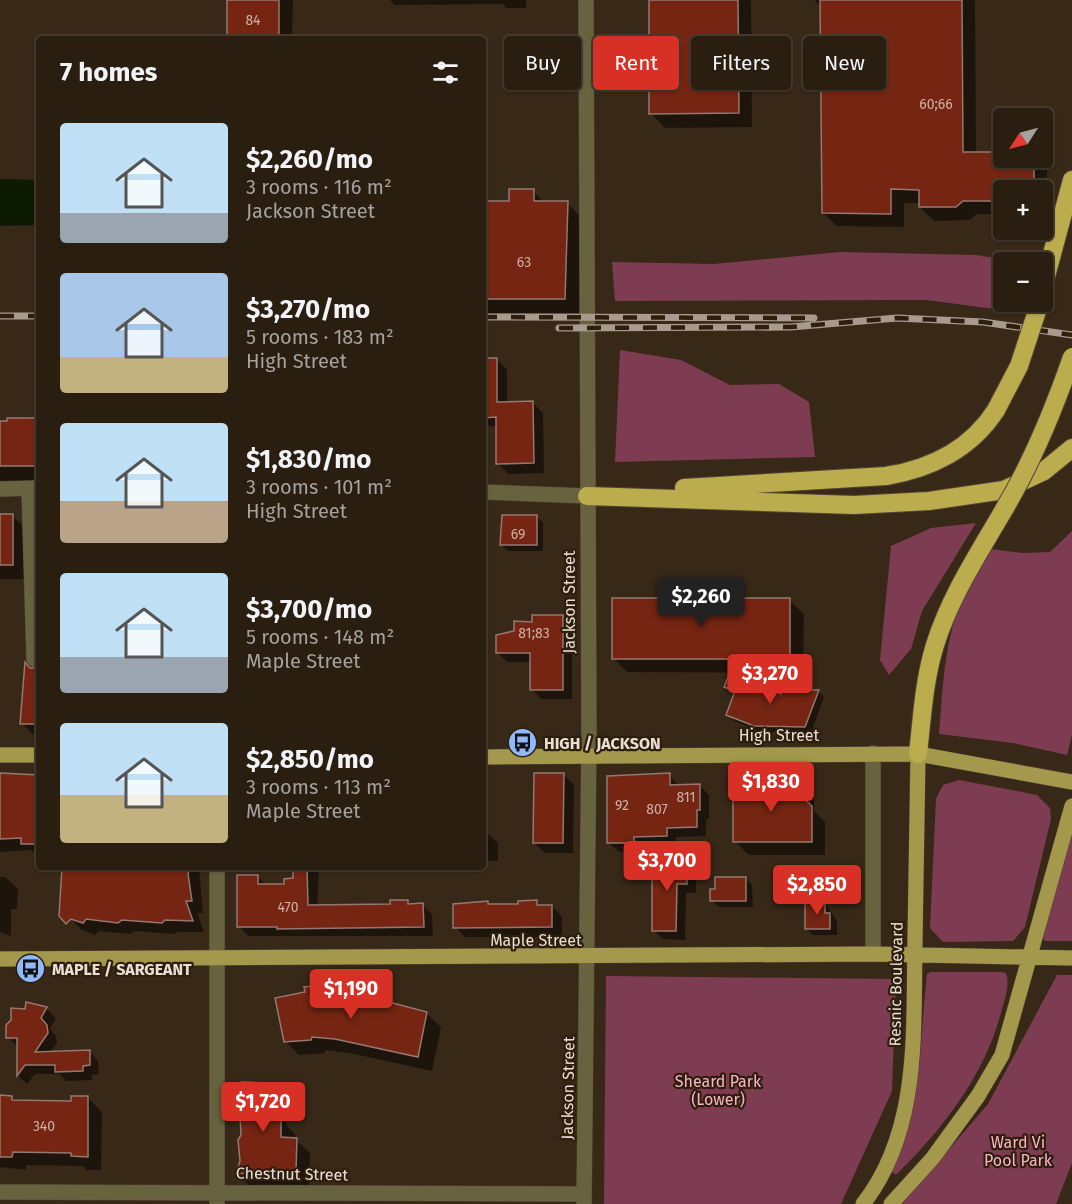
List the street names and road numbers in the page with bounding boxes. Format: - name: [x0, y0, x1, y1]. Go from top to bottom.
- street label: Jackson Street: [560, 550, 579, 654]
- street label: High Street: [739, 726, 820, 745]
- street label: Resnic Boulevard: [885, 922, 907, 1046]
- street label: Maple Street: [490, 931, 582, 950]
- street label: Jackson Street: [558, 1036, 578, 1140]
- street label: Chestnut Street: [236, 1164, 349, 1184]

